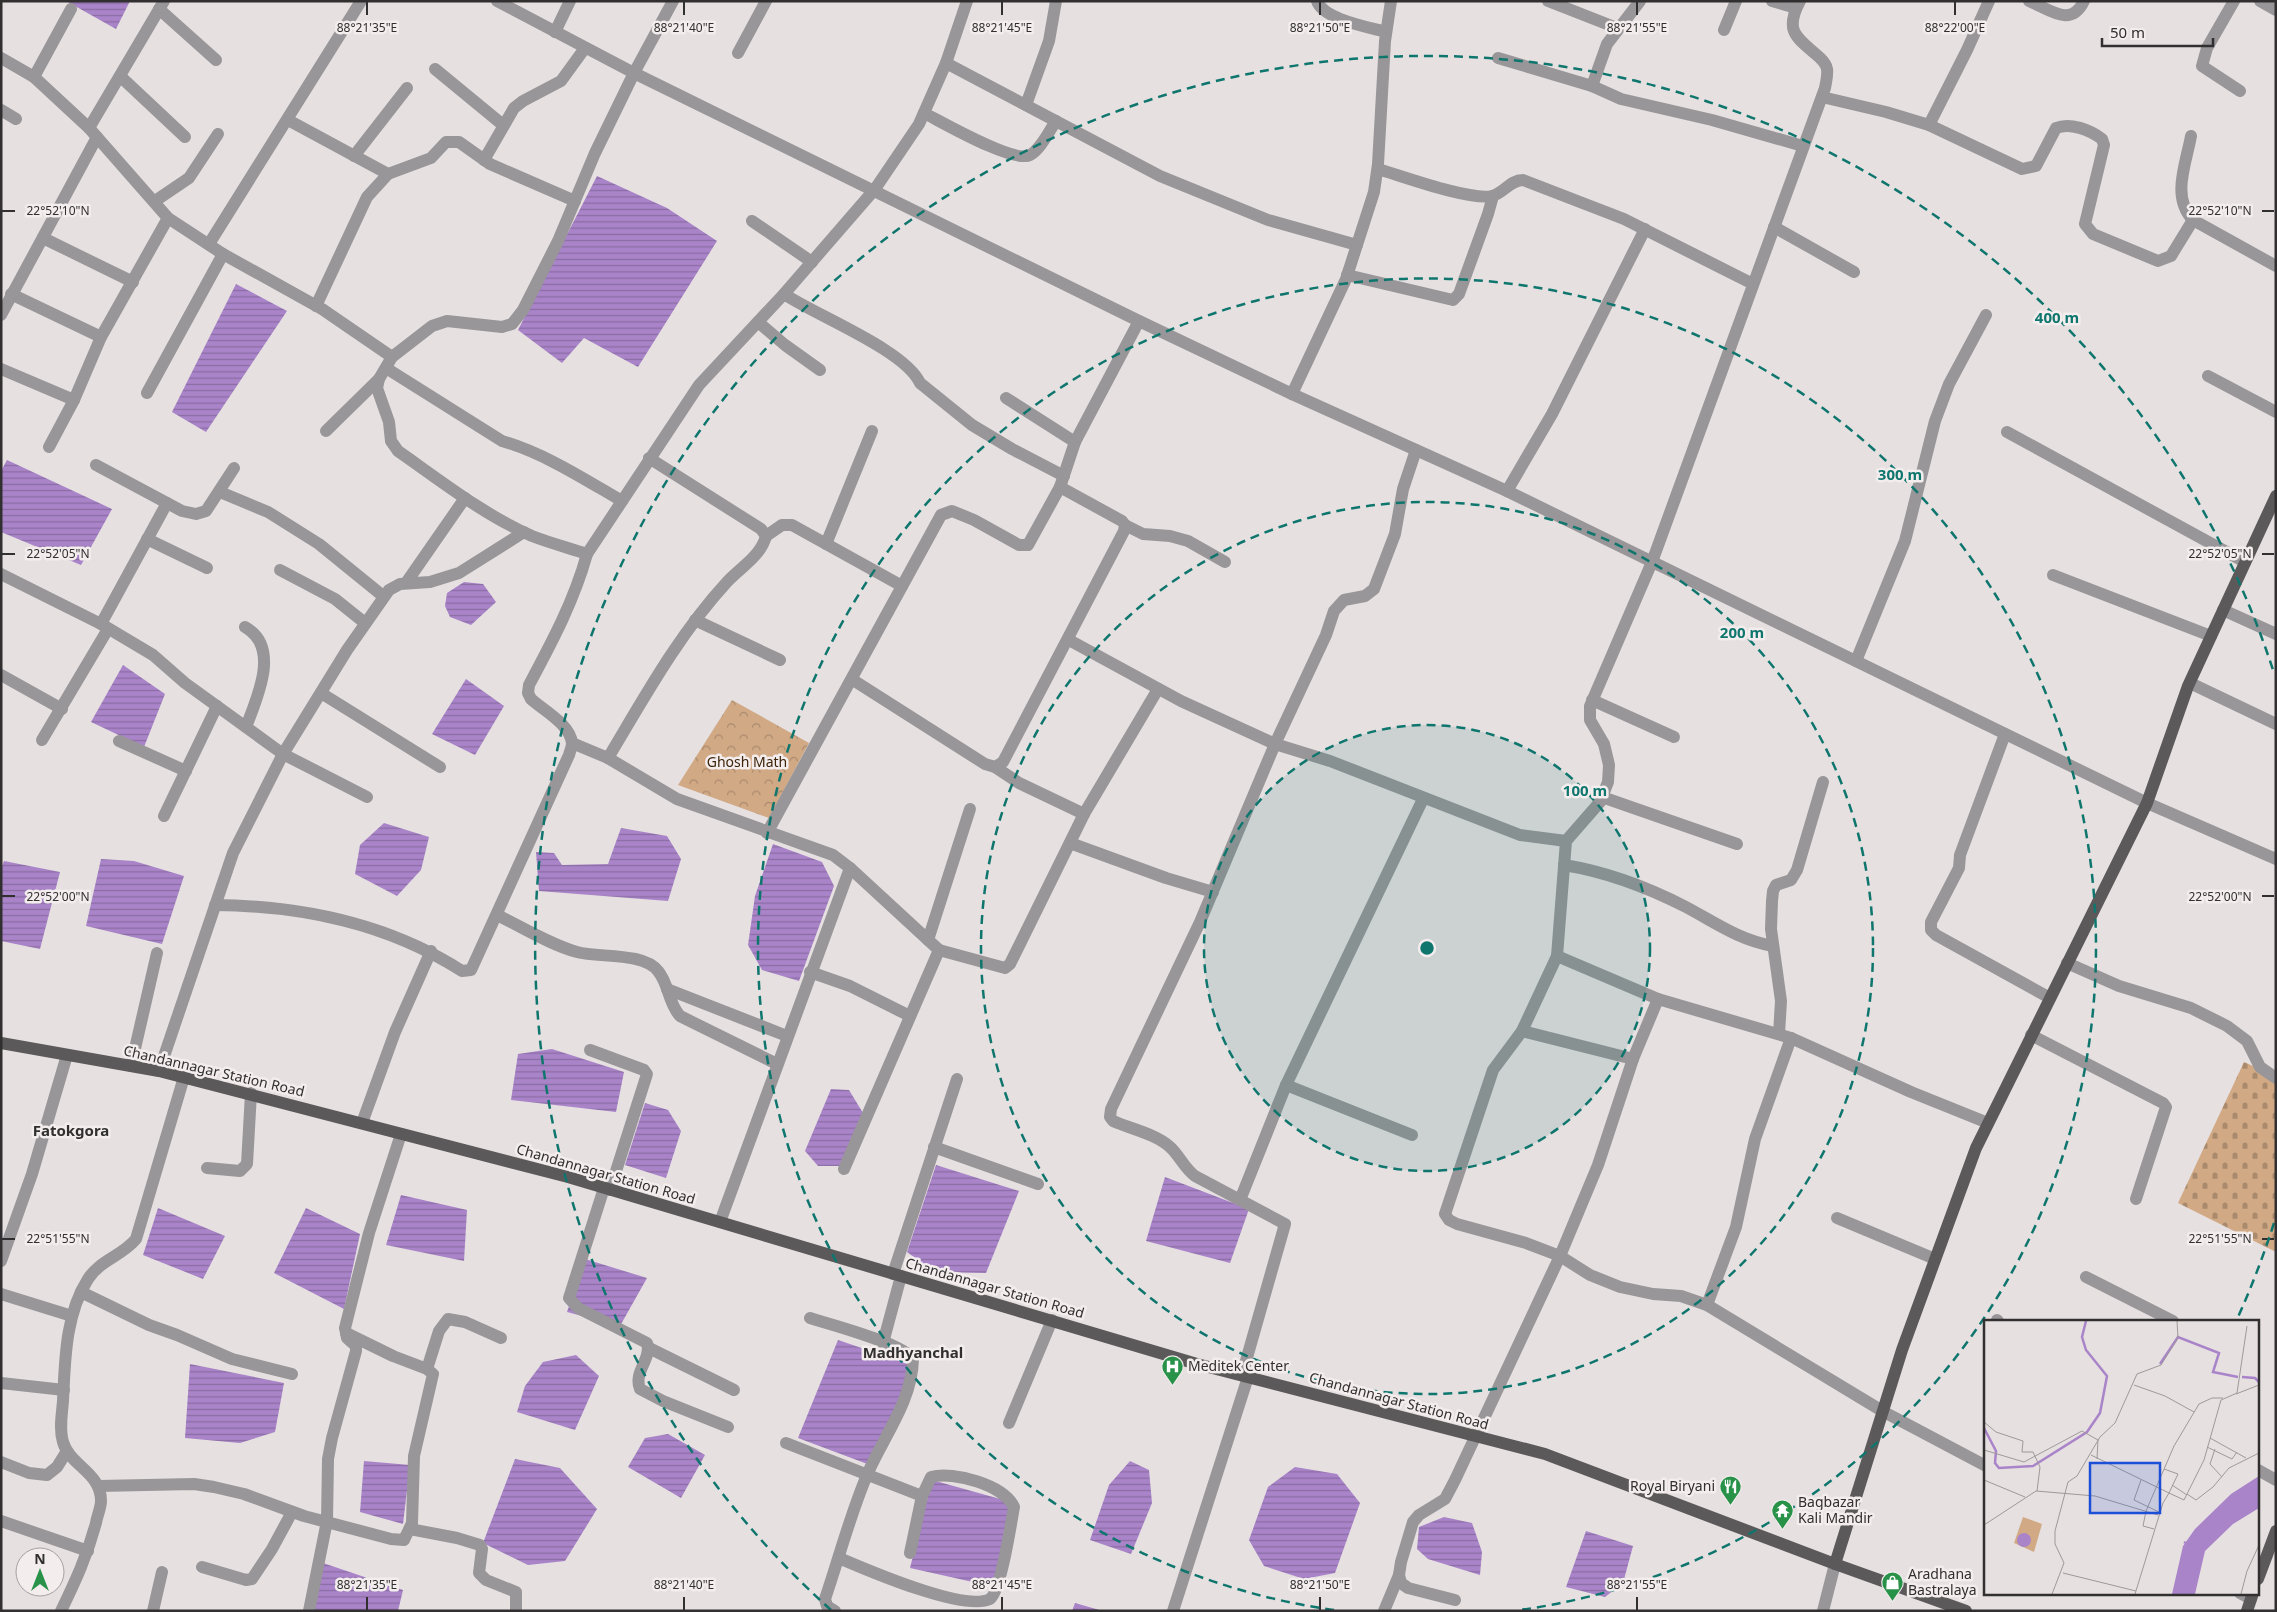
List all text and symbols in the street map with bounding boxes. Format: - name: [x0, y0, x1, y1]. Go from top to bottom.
- scale bar: [2102, 15, 2213, 47]
- text: 88°21'35"E: [337, 19, 397, 36]
- text: 88°21'40"E: [654, 19, 714, 36]
- text: 88°21'45"E: [972, 19, 1032, 36]
- text: 88°21'50"E: [1290, 19, 1350, 36]
- text: 88°21'55"E: [1607, 19, 1667, 36]
- text: 88°22'00"E: [1925, 19, 1985, 36]
- text: 50 m: [2110, 22, 2145, 42]
- text: 22°52'10"N: [26, 202, 90, 219]
- text: 22°52'10"N: [2188, 202, 2252, 219]
- text: 400 m: [2035, 307, 2079, 327]
- text: 300 m: [1878, 464, 1922, 484]
- text: 22°52'05"N: [26, 545, 90, 562]
- text: 22°52'05"N: [2188, 545, 2252, 562]
- text: 200 m: [1720, 622, 1764, 642]
- park label: Ghosh Math: [707, 752, 787, 771]
- text: 100 m: [1563, 780, 1607, 800]
- text: 22°52'00"N: [26, 888, 90, 905]
- text: 22°52'00"N: [2188, 888, 2252, 905]
- centre of rings: [1418, 939, 1436, 957]
- street label: Chandannagar Station Road: [122, 1040, 306, 1101]
- district label: Fatokgora: [33, 1120, 109, 1140]
- street label: Chandannagar Station Road: [515, 1139, 698, 1208]
- text: 22°51'55"N: [26, 1230, 90, 1247]
- text: 22°51'55"N: [2188, 1230, 2252, 1247]
- street label: Chandannagar Station Road: [904, 1253, 1087, 1322]
- inset map: [1984, 1320, 2260, 1594]
- district label: Madhyanchal: [863, 1342, 963, 1362]
- hospital icon: Meditek Center: [1160, 1354, 1184, 1385]
- place label: Meditek Center: [1188, 1356, 1289, 1375]
- street label: Chandannagar Station Road: [1307, 1367, 1491, 1434]
- restaurant icon: Royal Biryani: [1719, 1474, 1743, 1505]
- place label: Royal Biryani: [1630, 1476, 1715, 1495]
- place label: Bagbazar Kali Mandir: [1798, 1492, 1873, 1527]
- temple icon: Bagbazar Kali Mandir: [1770, 1498, 1794, 1529]
- north arrow: [15, 1547, 65, 1597]
- text: N: [34, 1549, 46, 1568]
- place label: Aradhana Bastralaya: [1908, 1564, 1977, 1599]
- shop icon: Aradhana Bastralaya: [1880, 1570, 1904, 1601]
- text: 88°21'35"E: [337, 1576, 397, 1593]
- text: 88°21'40"E: [654, 1576, 714, 1593]
- text: 88°21'45"E: [972, 1576, 1032, 1593]
- text: 88°21'50"E: [1290, 1576, 1350, 1593]
- text: 88°21'55"E: [1607, 1576, 1667, 1593]

